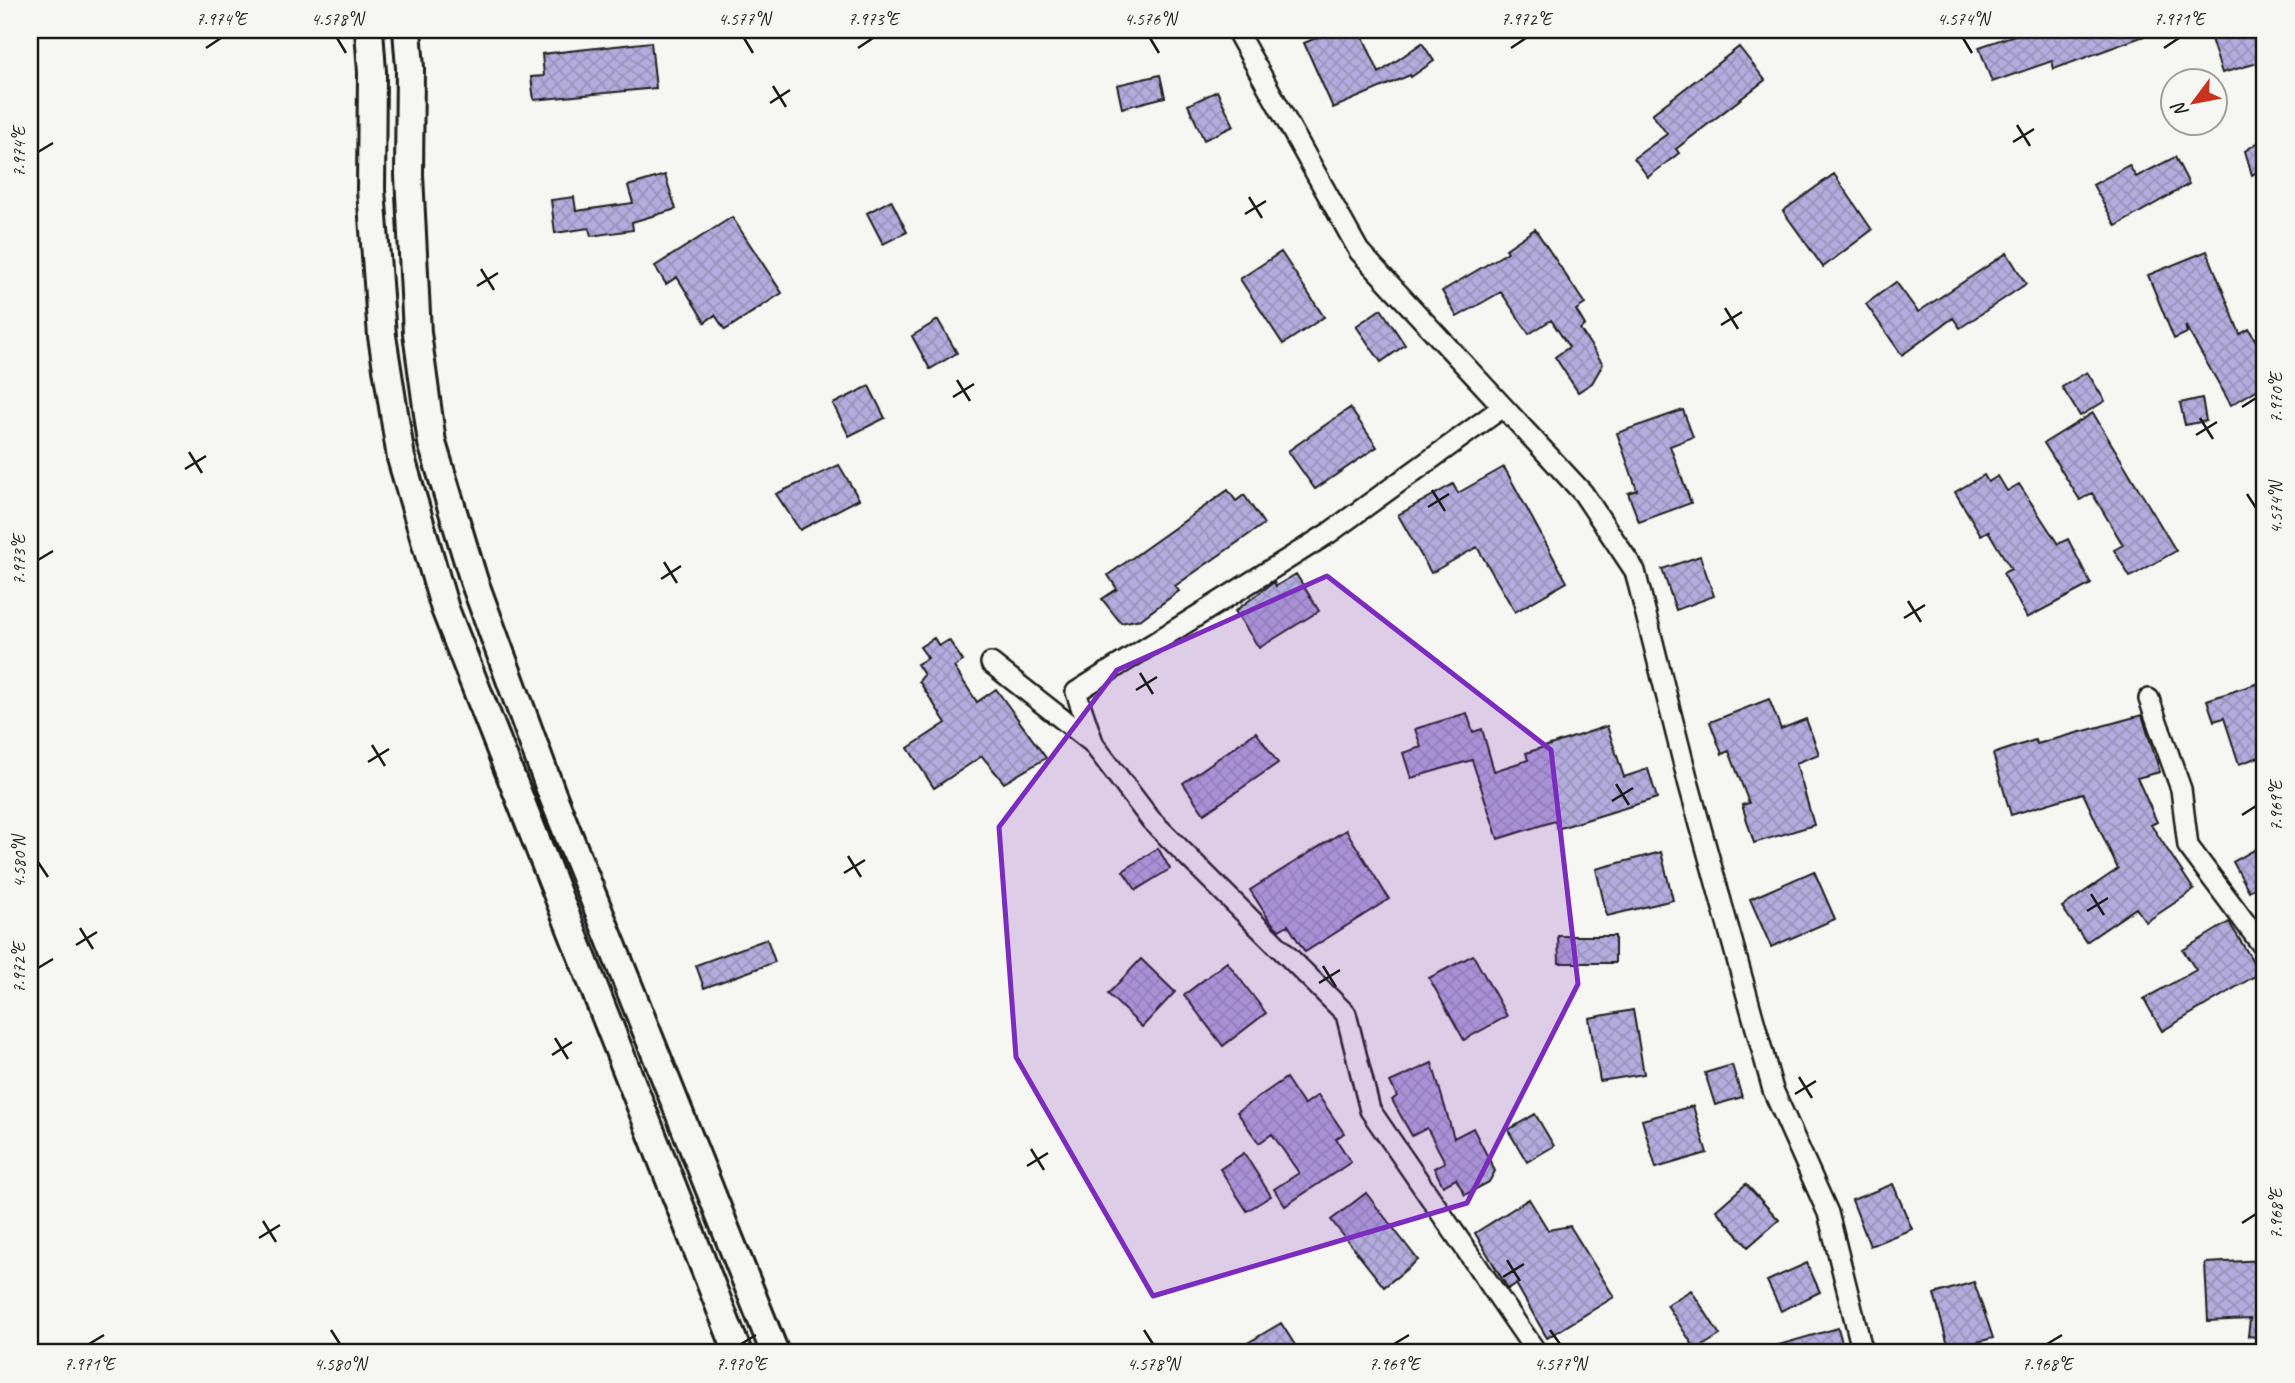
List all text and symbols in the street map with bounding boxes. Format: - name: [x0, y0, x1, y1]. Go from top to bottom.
- text: 7.974°E: [196, 8, 249, 30]
- text: 4.578°N: [311, 8, 366, 30]
- text: 4.577°N: [718, 8, 773, 30]
- text: 7.973°E: [848, 8, 901, 30]
- text: 4.576°N: [1124, 8, 1179, 30]
- text: 7.972°E: [1501, 8, 1554, 30]
- text: 4.574°N: [1937, 8, 1992, 30]
- text: 7.971°E: [2154, 8, 2207, 30]
- north arrow: [2158, 66, 2228, 136]
- text: N: [2165, 96, 2194, 122]
- text: 7.974°E: [8, 124, 30, 177]
- text: 7.970°E: [2265, 370, 2287, 423]
- text: 4.574°N: [2265, 479, 2287, 534]
- text: 7.973°E: [8, 532, 30, 585]
- text: 7.969°E: [2265, 778, 2287, 831]
- text: 4.580°N: [8, 833, 30, 888]
- text: 7.972°E: [8, 940, 30, 993]
- text: 7.968°E: [2265, 1186, 2287, 1239]
- text: 7.971°E: [64, 1353, 117, 1375]
- text: 4.580°N: [314, 1353, 369, 1375]
- text: 7.970°E: [716, 1353, 769, 1375]
- text: 4.578°N: [1127, 1353, 1182, 1375]
- text: 7.969°E: [1369, 1353, 1422, 1375]
- text: 4.577°N: [1534, 1353, 1589, 1375]
- text: 7.968°E: [2022, 1353, 2075, 1375]

